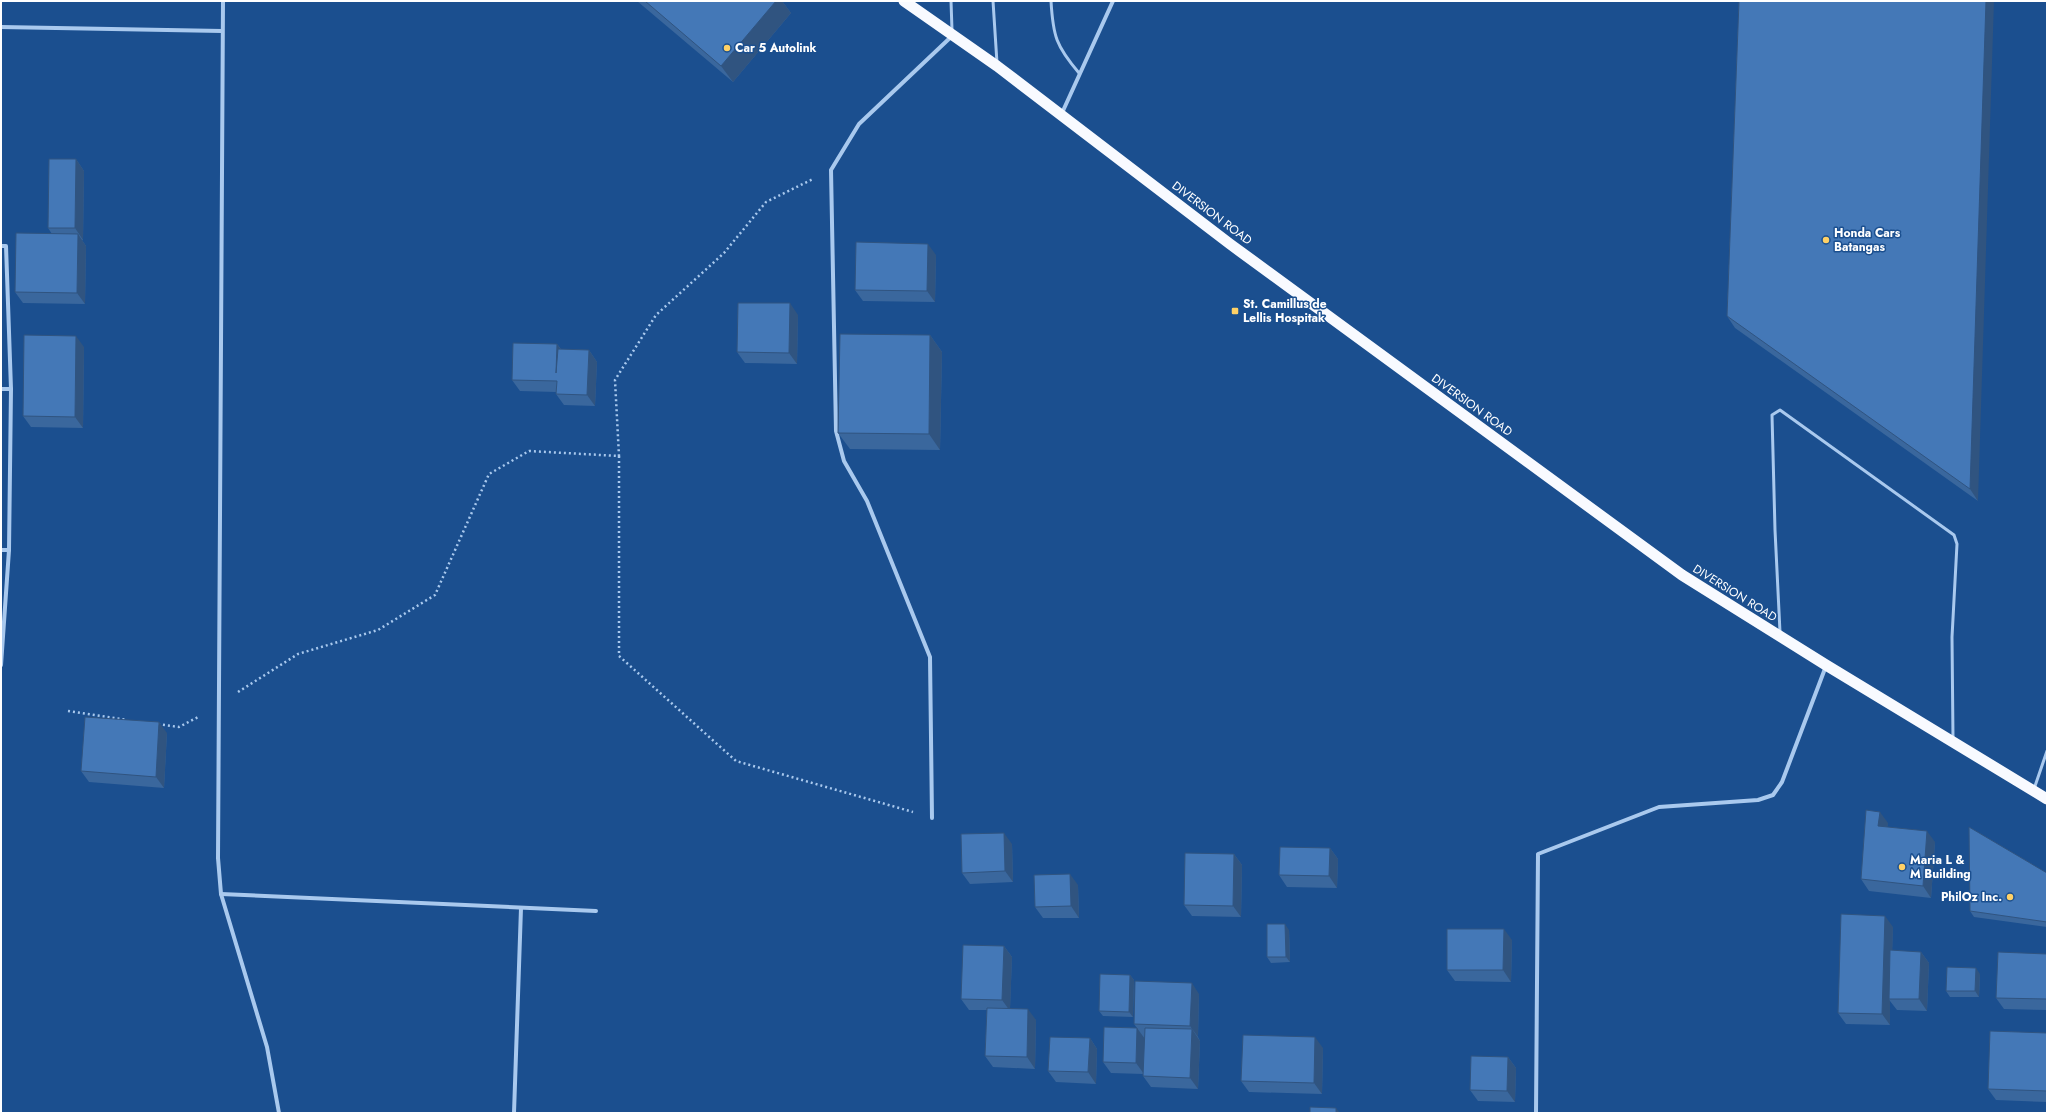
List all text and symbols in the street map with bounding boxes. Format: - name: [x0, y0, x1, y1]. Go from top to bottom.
- place label: Car 5 Autolink: [735, 39, 817, 57]
- marker: Car 5 Autolink: [722, 43, 732, 53]
- street label: DIVERSION ROAD: [1168, 177, 1256, 249]
- place label: Honda Cars Batangas: [1834, 224, 1901, 256]
- marker: Honda Cars Batangas: [1821, 235, 1831, 245]
- place label: St. Camillus de Lellis Hospitak: [1243, 295, 1327, 327]
- marker: St. Camillus de Lellis Hospitak: [1230, 306, 1240, 316]
- street label: DIVERSION ROAD: [1428, 369, 1516, 441]
- street label: DIVERSION ROAD: [1689, 560, 1781, 626]
- place label: Maria L & M Building: [1910, 851, 1971, 883]
- marker: Maria L & M Building: [1897, 862, 1907, 872]
- place label: PhilOz Inc.: [1941, 888, 2002, 906]
- marker: PhilOz Inc.: [2005, 892, 2015, 902]

